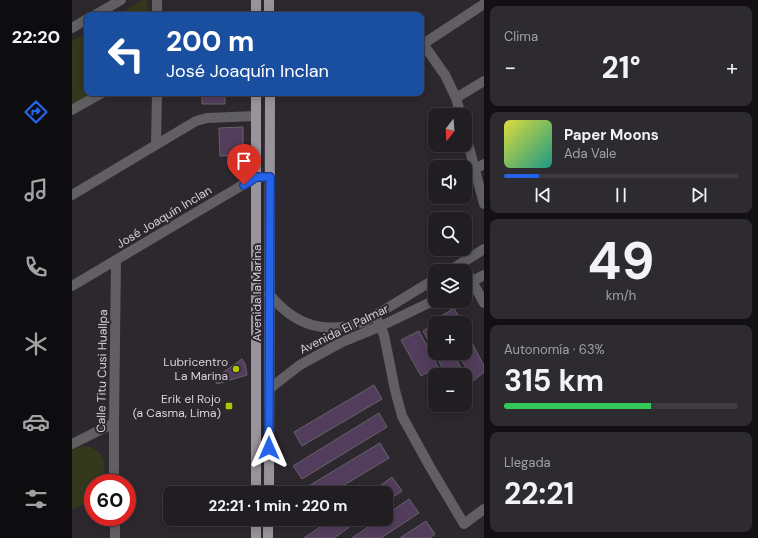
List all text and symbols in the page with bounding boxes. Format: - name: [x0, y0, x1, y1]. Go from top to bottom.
- text: 200 m: [166, 23, 254, 60]
- text: 22:20: [12, 25, 60, 49]
- icon: left: [100, 28, 152, 80]
- text: Clima: [504, 28, 538, 45]
- text: 21°: [601, 48, 641, 87]
- text: −: [504, 53, 516, 82]
- text: +: [726, 53, 738, 82]
- text: José Joaquín Inclan: [166, 59, 329, 83]
- icon: directions: [22, 98, 50, 126]
- north arrow: [428, 108, 472, 152]
- map controls: [428, 108, 472, 412]
- text: Paper Moons: [564, 125, 659, 145]
- pin: [227, 144, 261, 185]
- text: Ada Vale: [564, 145, 616, 162]
- icon: arrive: [233, 150, 255, 172]
- button: sound: [428, 160, 472, 204]
- icon: music: [22, 176, 50, 204]
- street label: José Joaquín Inclan: [113, 182, 215, 252]
- icon: previous: [532, 184, 554, 206]
- icon: pause: [610, 184, 632, 206]
- icon: next: [688, 184, 710, 206]
- button: search: [428, 212, 472, 256]
- text: 49: [588, 227, 654, 295]
- street label: Avenida la Marina: [249, 245, 265, 341]
- icon: phone: [22, 253, 50, 281]
- button: layers: [428, 264, 472, 308]
- text: km/h: [606, 287, 636, 304]
- street label: Avenida El Palmar: [297, 300, 392, 358]
- street label: Calle Titu Cusi Huallpa: [93, 309, 111, 433]
- button: +: [428, 316, 472, 360]
- icon: climate: [22, 330, 50, 358]
- text: Autonomía · 63%: [504, 341, 605, 358]
- place label: Lubricentro La Marina: [163, 354, 228, 384]
- text: 315 km: [504, 361, 604, 400]
- marker: Lubricentro La Marina: [231, 364, 241, 374]
- button: −: [428, 368, 472, 412]
- place label: Erik el Rojo (a Casma, Lima): [133, 391, 221, 421]
- marker: Erik el Rojo (a Casma, Lima): [224, 401, 234, 411]
- icon: car: [22, 408, 50, 436]
- position arrow: [248, 427, 290, 469]
- text: Llegada: [504, 454, 551, 471]
- speed limit sign: 60: [84, 474, 136, 526]
- text: 22:21: [504, 474, 574, 513]
- icon: filters: [22, 485, 50, 513]
- text: 22:21 · 1 min · 220 m: [209, 496, 347, 516]

